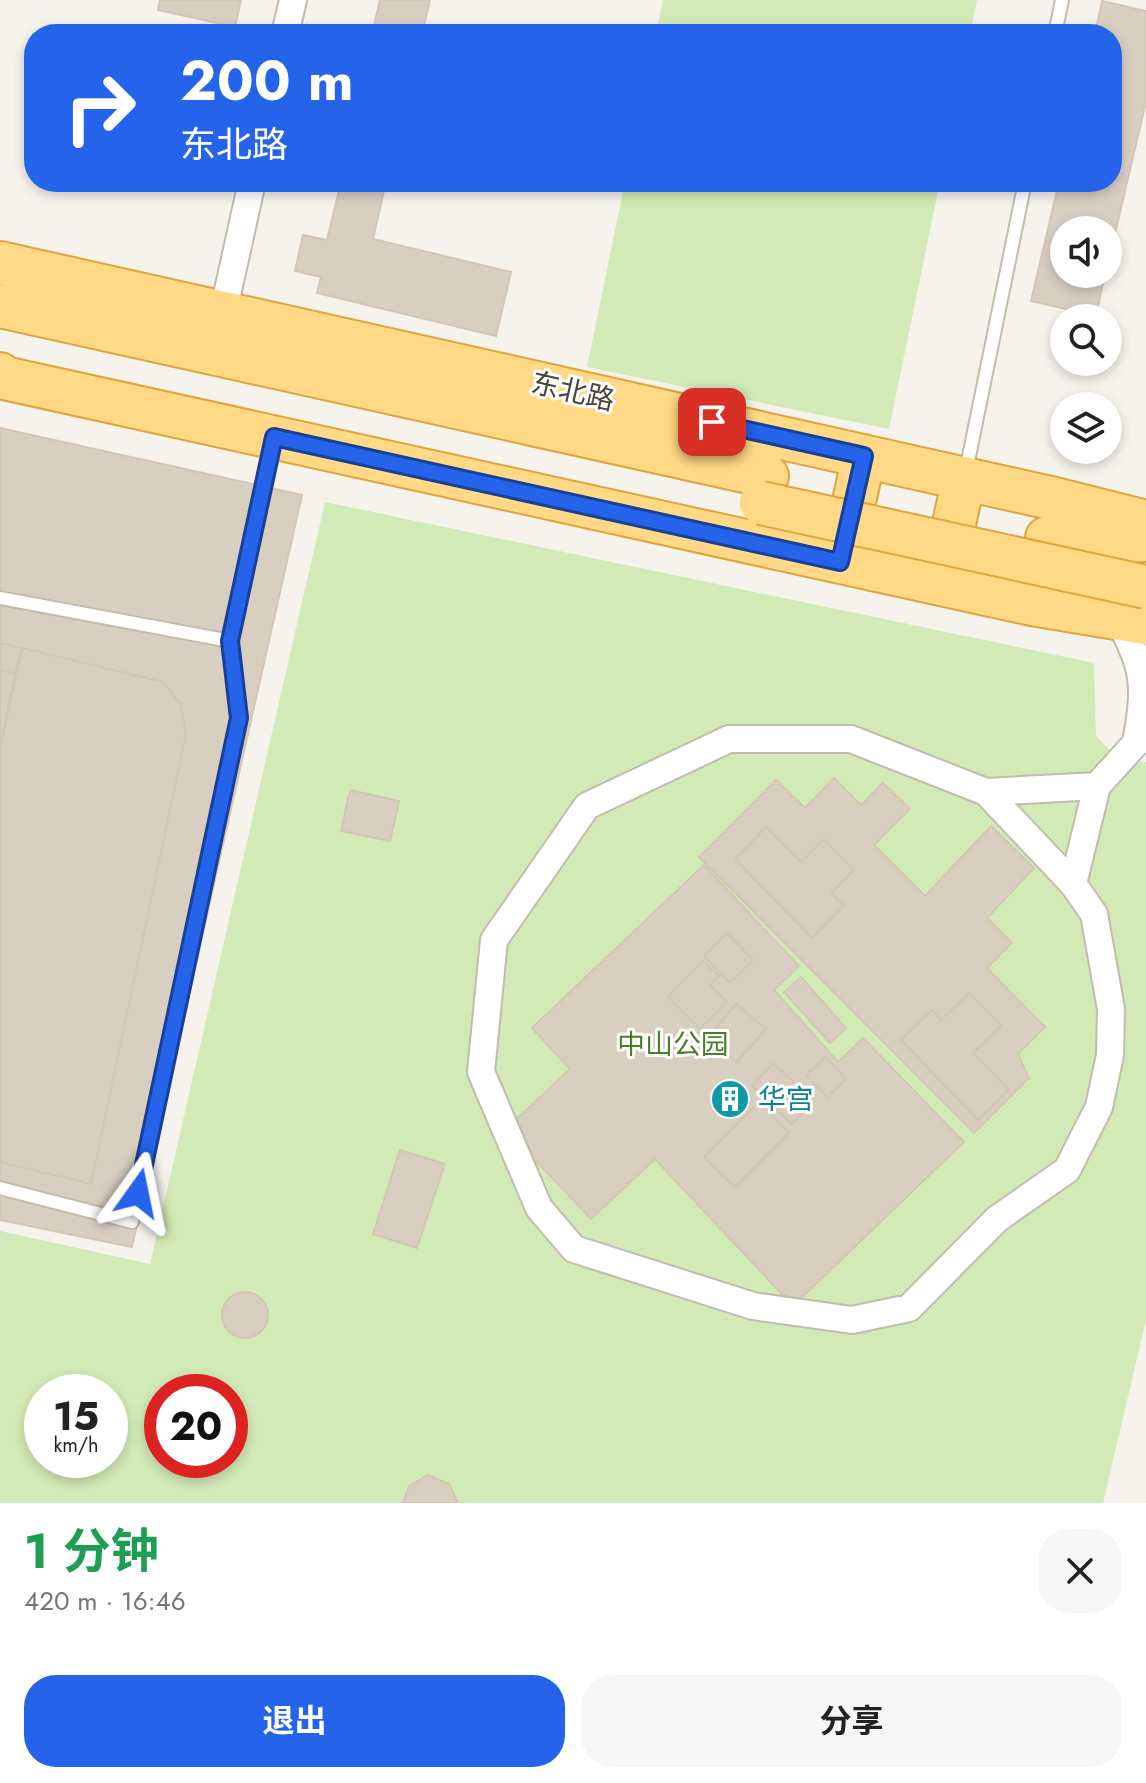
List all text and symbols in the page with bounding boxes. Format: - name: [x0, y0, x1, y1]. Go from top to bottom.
- text: 200 m: [180, 40, 354, 121]
- icon: right: [48, 56, 152, 160]
- text: 东北路: [180, 118, 288, 170]
- map controls: [1050, 216, 1122, 464]
- button: sound: [1050, 216, 1122, 288]
- button: search: [1050, 304, 1122, 376]
- street label: 东北路: [527, 362, 618, 421]
- pin: [678, 388, 746, 456]
- button: layers: [1050, 392, 1122, 464]
- icon: arrive: [690, 400, 734, 444]
- park label: 中山公园: [617, 1024, 729, 1065]
- building icon: 华宫: [709, 1078, 751, 1120]
- place label: 华宫: [758, 1079, 814, 1120]
- position arrow: [96, 1151, 180, 1235]
- speed limit sign: 20: [144, 1374, 248, 1478]
- text: 15: [53, 1387, 99, 1445]
- text: km/h: [53, 1431, 99, 1460]
- text: 1 分钟: [24, 1517, 159, 1586]
- button: close: [1038, 1529, 1122, 1613]
- text: 420 m · 16:46: [24, 1582, 186, 1620]
- button: 退出: [24, 1675, 565, 1767]
- button: 分享: [581, 1675, 1122, 1767]

